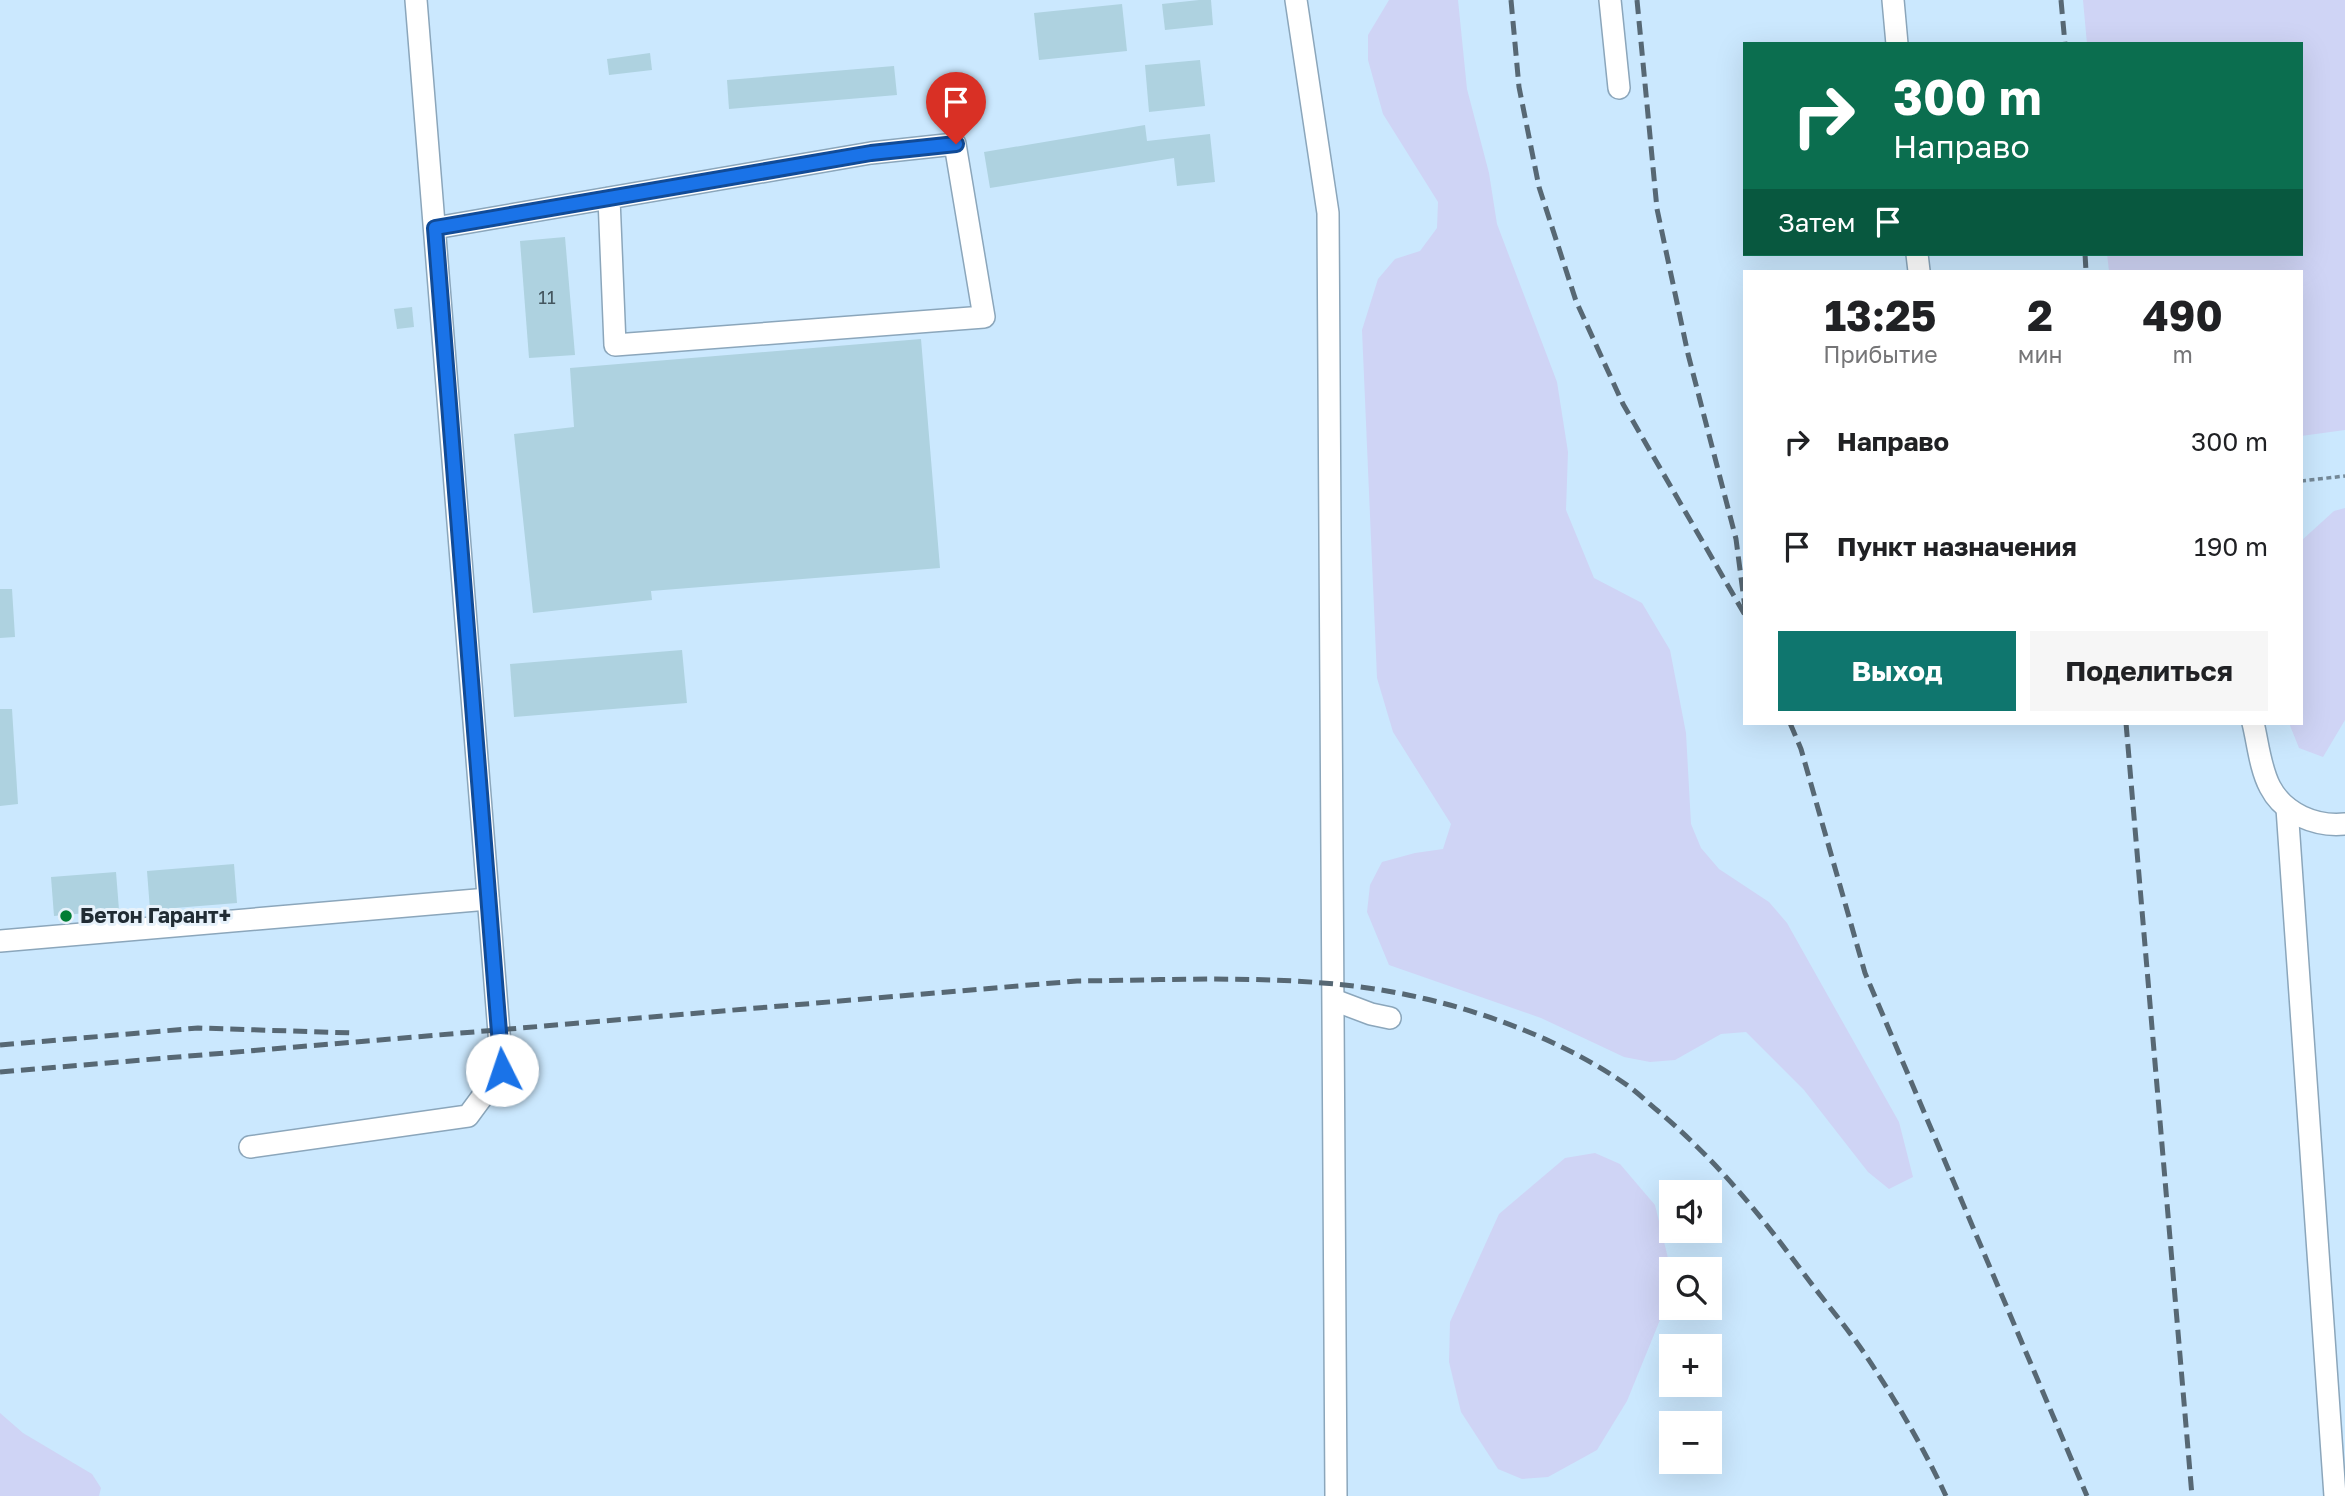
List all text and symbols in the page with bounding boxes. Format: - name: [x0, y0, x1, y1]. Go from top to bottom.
- text: 300 m: [1893, 67, 2042, 126]
- icon: right: [1778, 70, 1869, 161]
- pin: [926, 72, 986, 144]
- icon: arrive: [937, 83, 975, 121]
- text: Направо: [1893, 127, 2030, 165]
- icon: arrive: [1869, 203, 1907, 241]
- text: Затем: [1778, 207, 1855, 238]
- house number: 11: [538, 286, 556, 308]
- text: 13:25: [1824, 290, 1936, 340]
- text: 2: [2027, 290, 2053, 340]
- text: 490: [2143, 290, 2223, 340]
- text: Прибытие: [1823, 340, 1938, 368]
- text: мин: [2018, 340, 2062, 368]
- text: m: [2173, 340, 2193, 368]
- icon: right: [1778, 423, 1816, 461]
- text: Направо: [1837, 426, 1949, 457]
- text: 300 m: [2191, 426, 2268, 457]
- icon: arrive: [1778, 528, 1816, 566]
- text: Пункт назначения: [1837, 531, 2077, 562]
- text: 190 m: [2194, 531, 2268, 562]
- button: Выход: [1778, 631, 2016, 711]
- button: Поделиться: [2030, 631, 2268, 711]
- place label: Бетон Гарант+: [80, 902, 231, 928]
- marker: Бетон Гарант+: [58, 908, 74, 924]
- position arrow: [465, 1033, 539, 1107]
- map controls: [1659, 1180, 1722, 1474]
- button: sound: [1659, 1180, 1722, 1243]
- button: search: [1659, 1257, 1722, 1320]
- button: +: [1659, 1334, 1722, 1397]
- button: −: [1659, 1411, 1722, 1474]

